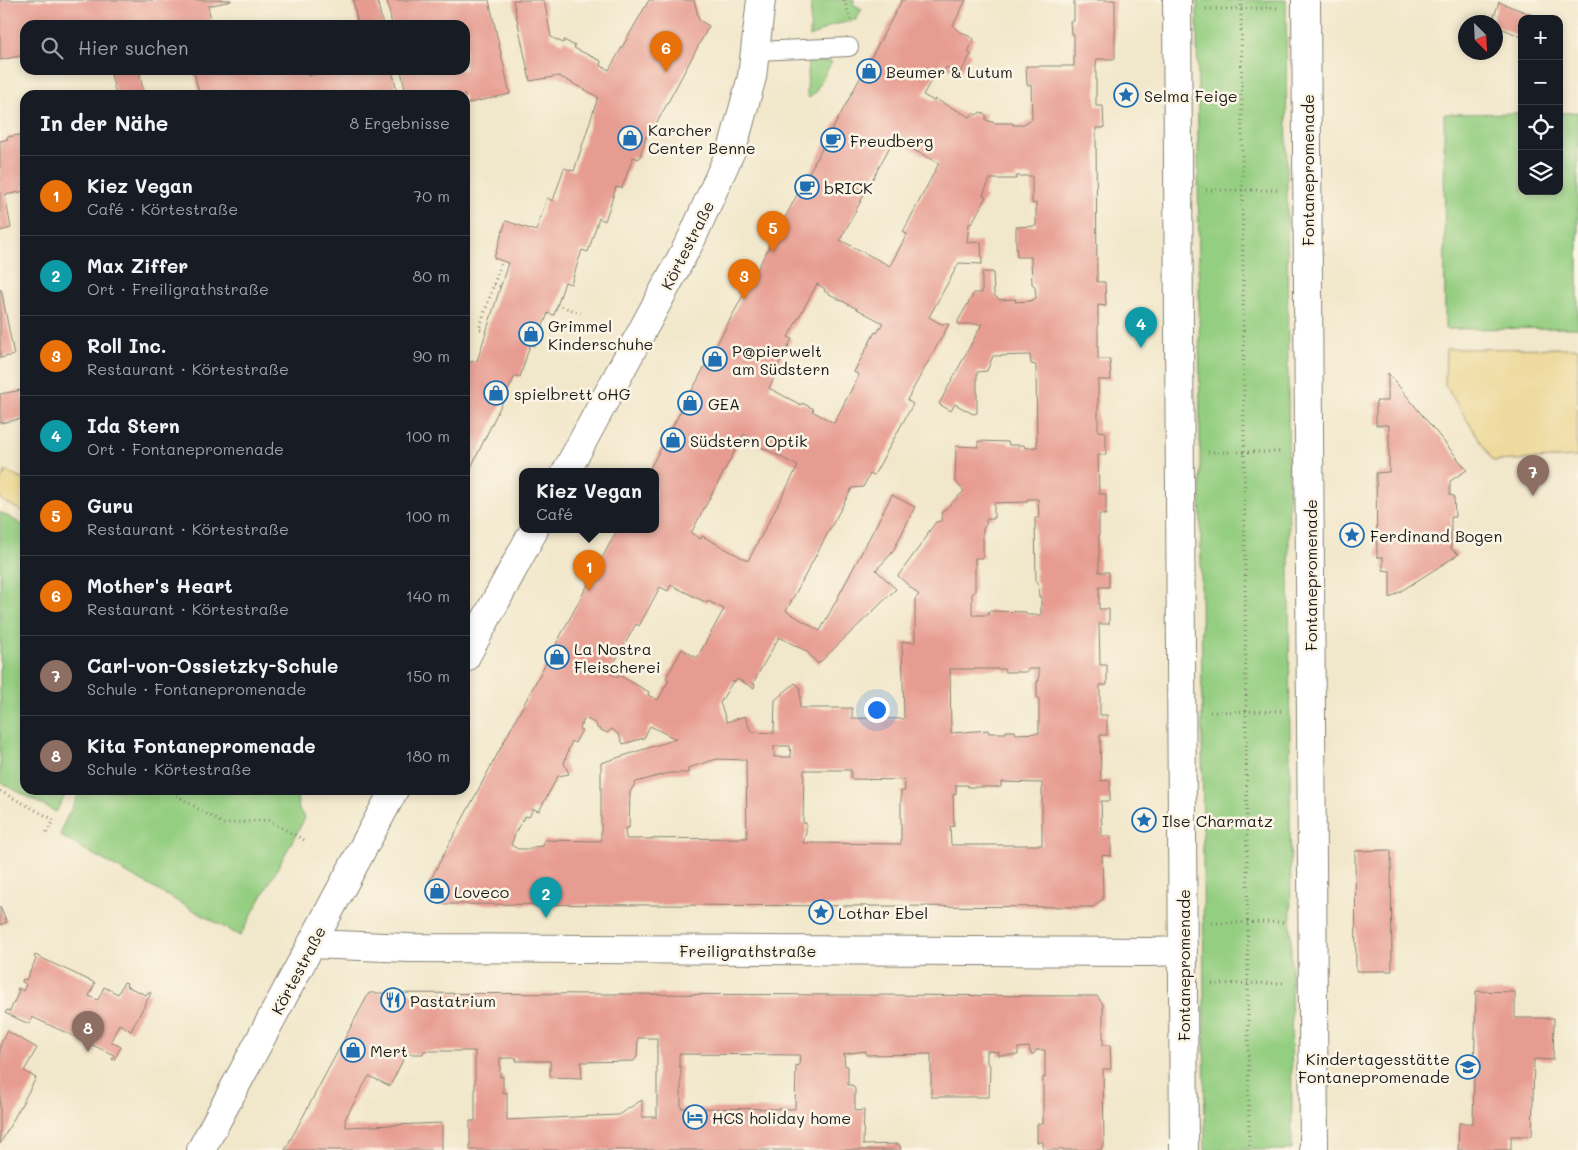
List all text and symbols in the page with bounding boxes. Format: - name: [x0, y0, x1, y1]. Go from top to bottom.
- north arrow: [1458, 15, 1503, 60]
- map controls: [1518, 15, 1563, 195]
- button: +: [1518, 15, 1563, 60]
- search box: [20, 20, 470, 75]
- pin: 6: [650, 31, 682, 72]
- icon: search: [38, 34, 66, 62]
- text: Hier suchen: [78, 35, 189, 60]
- shop icon: Beumer & Lutum: [856, 58, 882, 84]
- button: −: [1518, 60, 1563, 105]
- place label: Beumer & Lutum: [886, 61, 1013, 82]
- place icon: Selma Feige: [1113, 82, 1139, 108]
- place label: Selma Feige: [1144, 85, 1238, 106]
- street label: Fontanepromenade: [1297, 94, 1318, 246]
- button: locate: [1518, 105, 1563, 150]
- text: In der Nähe: [40, 109, 168, 136]
- text: 8 Ergebnisse: [349, 112, 450, 133]
- place label: Karcher Center Benne: [648, 119, 756, 158]
- shop icon: Karcher Center Benne: [617, 125, 643, 151]
- cafe icon: Freudberg: [820, 127, 846, 153]
- place label: Freudberg: [850, 130, 933, 151]
- button: layers: [1518, 150, 1563, 195]
- text: Kiez Vegan: [87, 173, 193, 198]
- cafe icon: bRICK: [794, 174, 820, 200]
- place label: bRICK: [824, 177, 873, 198]
- text: 1: [52, 185, 60, 206]
- text: 70 m: [413, 185, 450, 206]
- street label: Körtestraße: [656, 197, 718, 293]
- text: Café · Körtestraße: [87, 198, 238, 219]
- pin: 5: [757, 211, 789, 252]
- text: Max Ziffer: [87, 253, 188, 278]
- pin: 3: [728, 259, 760, 300]
- text: 2: [52, 265, 60, 286]
- text: 80 m: [413, 265, 450, 286]
- text: Ort · Freiligrathstraße: [87, 278, 269, 299]
- pin: 4: [1125, 307, 1157, 348]
- place label: Grimmel Kinderschuhe: [548, 315, 653, 354]
- shop icon: Grimmel Kinderschuhe: [518, 321, 544, 347]
- text: Roll Inc.: [87, 333, 167, 358]
- place label: P@pierwelt am Südstern: [732, 340, 829, 379]
- text: 3: [51, 345, 61, 366]
- text: 90 m: [413, 345, 450, 366]
- shop icon: P@pierwelt am Südstern: [702, 346, 728, 372]
- text: Restaurant · Körtestraße: [87, 358, 289, 379]
- shop icon: spielbrett oHG: [483, 380, 509, 406]
- place label: spielbrett oHG: [514, 383, 631, 404]
- shop icon: GEA: [677, 390, 703, 416]
- place label: GEA: [708, 393, 740, 414]
- text: Ida Stern: [87, 413, 180, 438]
- text: 4: [51, 425, 61, 446]
- text: 100 m: [405, 425, 450, 446]
- shop icon: Südstern Optik: [660, 427, 686, 453]
- place label: Südstern Optik: [690, 430, 808, 451]
- text: Ort · Fontanepromenade: [87, 438, 284, 459]
- pin: 7: [1517, 455, 1549, 496]
- popup: [519, 468, 659, 533]
- text: Kiez Vegan: [536, 478, 642, 503]
- text: Guru: [87, 493, 133, 518]
- street label: Fontanepromenade: [1300, 499, 1321, 651]
- text: Café: [536, 503, 573, 524]
- text: 5: [51, 505, 61, 526]
- text: 100 m: [405, 505, 450, 526]
- text: Restaurant · Körtestraße: [87, 518, 289, 539]
- place icon: Ferdinand Bogen: [1339, 522, 1365, 548]
- place label: Ferdinand Bogen: [1370, 525, 1502, 546]
- pin: 1: [573, 550, 605, 591]
- text: Mother's Heart: [87, 573, 233, 598]
- text: 6: [51, 585, 61, 606]
- text: 140 m: [406, 585, 450, 606]
- text: Restaurant · Körtestraße: [87, 598, 289, 619]
- place label: La Nostra Fleischerei: [574, 638, 661, 677]
- shop icon: La Nostra Fleischerei: [544, 644, 570, 670]
- text: Carl-von-Ossietzky-Schule: [87, 653, 338, 678]
- text: 7: [52, 665, 60, 686]
- text: 150 m: [406, 665, 450, 686]
- text: Schule · Fontanepromenade: [87, 678, 306, 699]
- your location: [864, 697, 890, 723]
- text: Kita Fontanepromenade: [87, 733, 316, 758]
- text: 8: [51, 745, 61, 766]
- text: 180 m: [405, 745, 450, 766]
- text: Schule · Körtestraße: [87, 758, 251, 779]
- place icon: Ilse Charmatz: [1131, 807, 1157, 833]
- place label: Ilse Charmatz: [1162, 810, 1273, 831]
- pin: 2: [530, 877, 562, 918]
- shop icon: Loveco: [424, 878, 450, 904]
- place label: Loveco: [454, 881, 509, 902]
- street label: Fontanepromenade: [1173, 889, 1194, 1041]
- place icon: Lothar Ebel: [808, 899, 834, 925]
- place label: Lothar Ebel: [838, 902, 928, 923]
- street label: Körtestraße: [266, 922, 330, 1018]
- street label: Freiligrathstraße: [680, 940, 816, 961]
- restaurant icon: Pastatrium: [380, 987, 406, 1013]
- place label: Pastatrium: [410, 990, 496, 1011]
- pin: 8: [72, 1011, 104, 1052]
- shop icon: Mert: [340, 1037, 366, 1063]
- place label: Mert: [370, 1040, 408, 1061]
- place label: Kindertagesstätte Fontanepromenade: [1298, 1048, 1450, 1087]
- school or university icon: Kindertagesstätte Fontanepromenade: [1455, 1054, 1481, 1080]
- hotel icon: HCS holiday home: [682, 1104, 708, 1130]
- place label: HCS holiday home: [712, 1107, 851, 1128]

